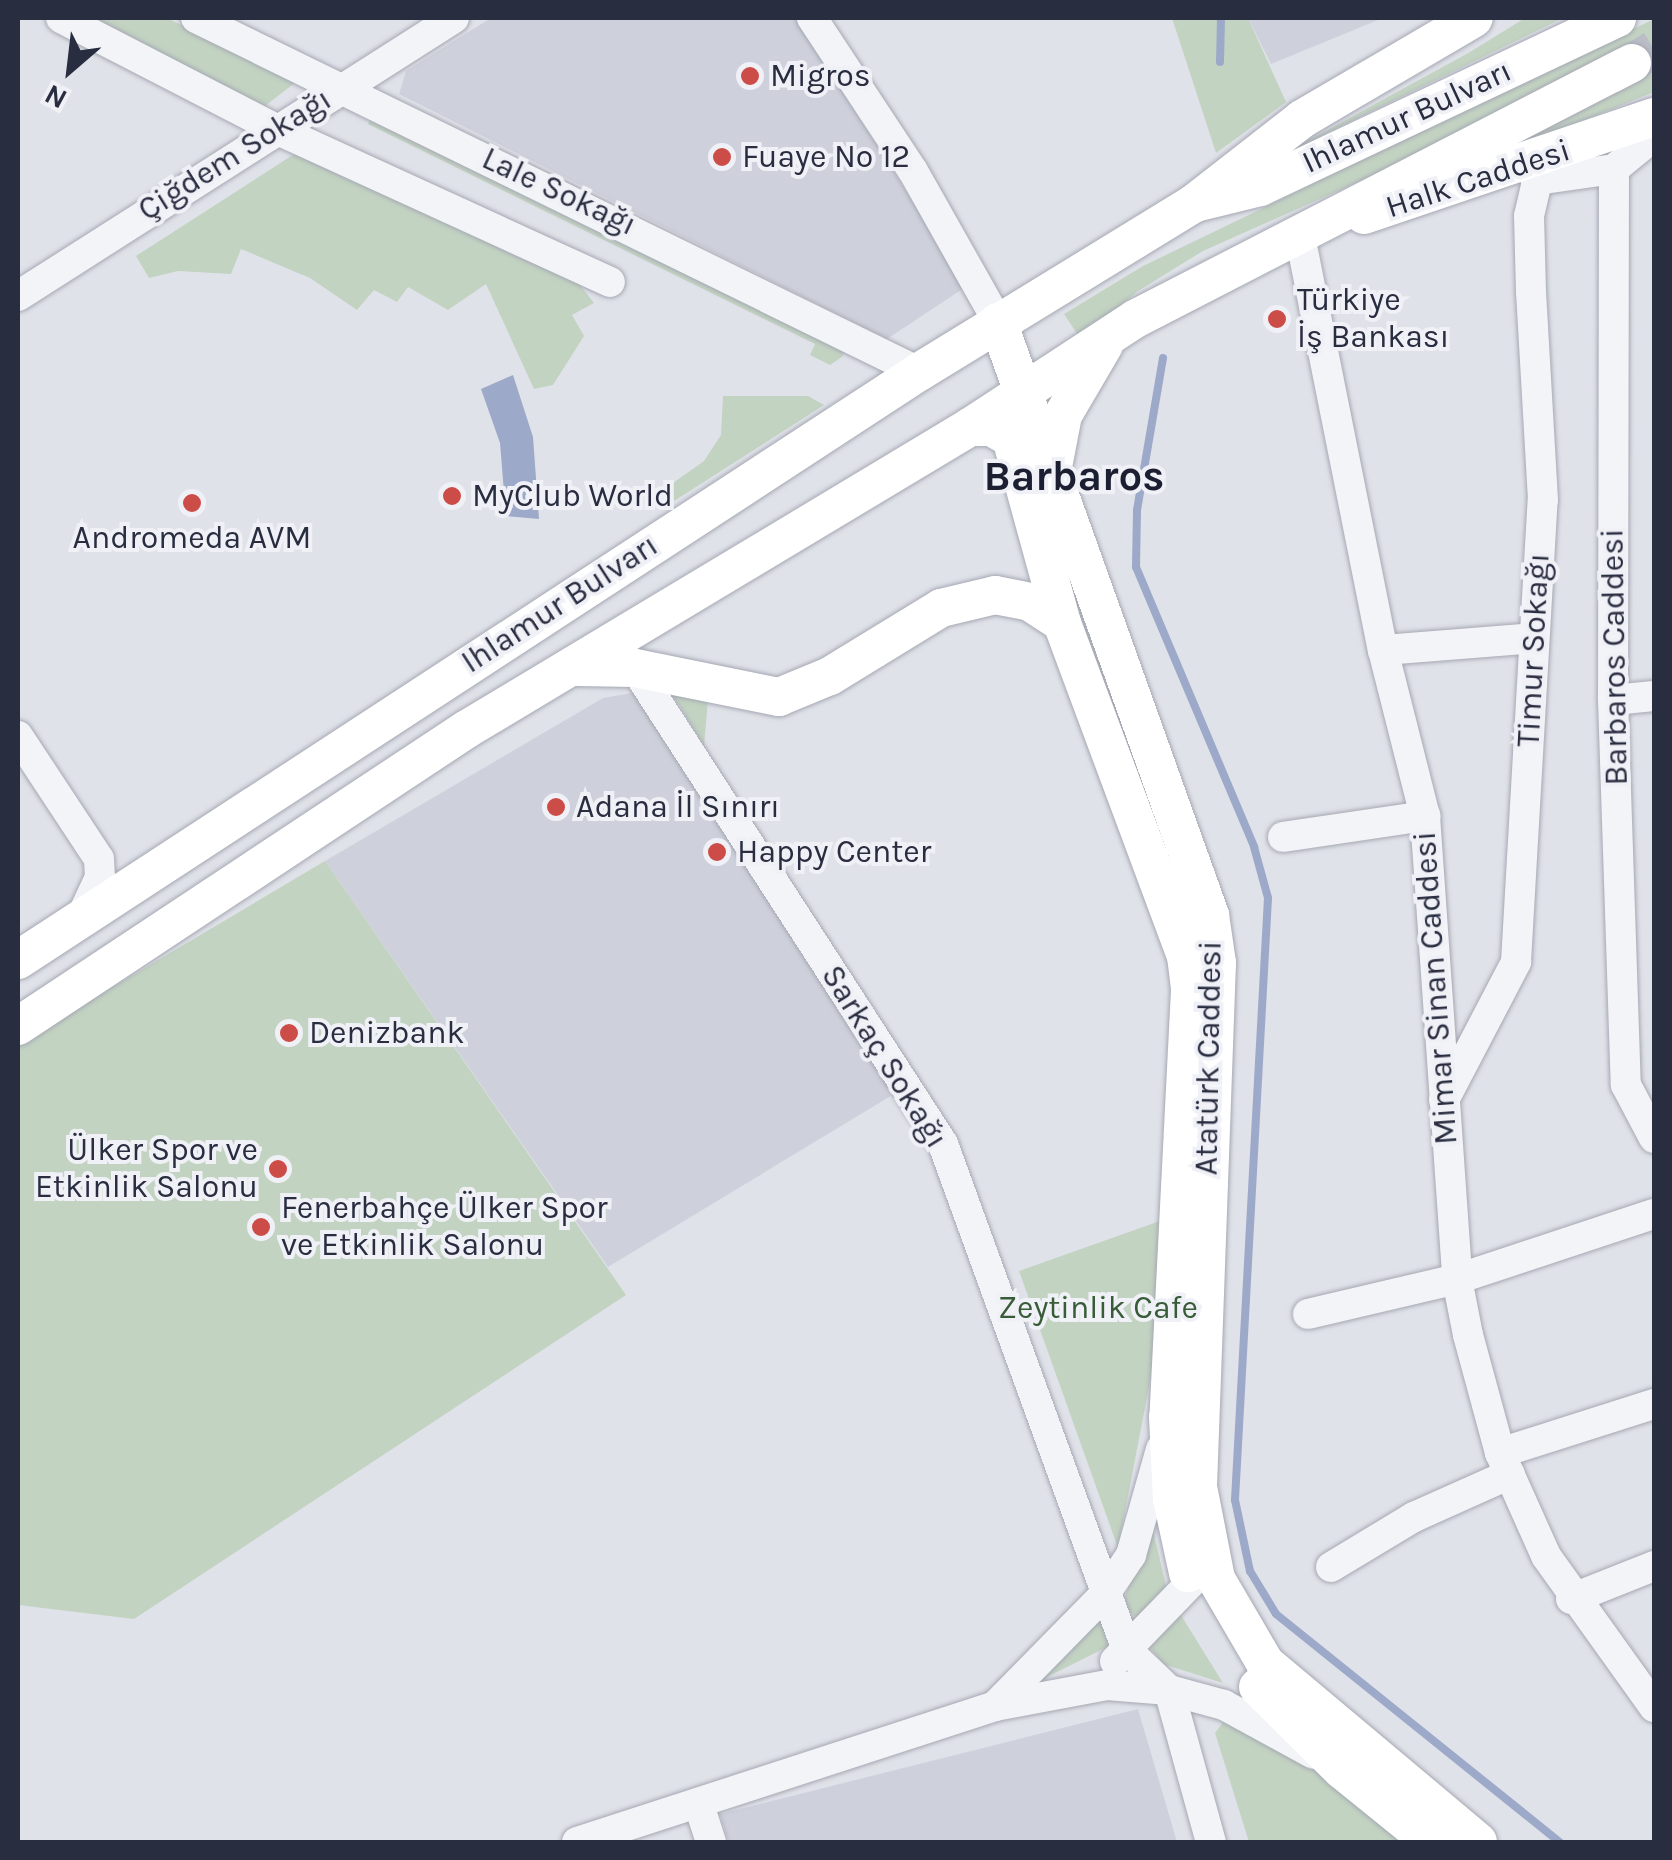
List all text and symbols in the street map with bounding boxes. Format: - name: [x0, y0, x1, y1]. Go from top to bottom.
- north arrow: [20, 20, 120, 120]
- street label: Ihlamur Bulvarı: [1296, 52, 1518, 182]
- place label: Migros: [770, 57, 871, 95]
- marker: Migros: [739, 65, 761, 87]
- text: N: [39, 78, 72, 116]
- street label: Çiğdem Sokağı: [131, 80, 339, 230]
- street label: Halk Caddesi: [1381, 131, 1575, 227]
- place label: Fuaye No 12: [742, 138, 910, 176]
- street label: Lale Sokağı: [476, 140, 642, 244]
- marker: Fuaye No 12: [711, 146, 733, 168]
- place label: Türkiye İş Bankası: [1297, 282, 1449, 357]
- marker: Türkiye İş Bankası: [1266, 308, 1288, 330]
- district label: Barbaros: [983, 451, 1165, 501]
- place label: MyClub World: [472, 477, 673, 515]
- marker: MyClub World: [441, 485, 463, 507]
- marker: Andromeda AVM: [181, 492, 203, 514]
- place label: Andromeda AVM: [73, 519, 311, 557]
- street label: Ihlamur Bulvarı: [455, 526, 665, 682]
- street label: Barbaros Caddesi: [1594, 528, 1636, 786]
- street label: Timur Sokağı: [1510, 552, 1558, 748]
- place label: Adana İl Sınırı: [576, 788, 780, 826]
- marker: Adana İl Sınırı: [545, 796, 567, 818]
- street label: Mimar Sinan Caddesi: [1406, 830, 1466, 1146]
- place label: Happy Center: [737, 833, 931, 871]
- marker: Happy Center: [706, 841, 728, 863]
- street label: Atatürk Caddesi: [1188, 940, 1230, 1176]
- street label: Sarkaç Sokağı: [813, 958, 955, 1156]
- place label: Denizbank: [309, 1014, 465, 1052]
- marker: Denizbank: [278, 1022, 300, 1044]
- place label: Ülker Spor ve Etkinlik Salonu: [35, 1132, 258, 1207]
- marker: Ülker Spor ve Etkinlik Salonu: [267, 1158, 289, 1180]
- place label: Fenerbahçe Ülker Spor ve Etkinlik Salonu: [281, 1190, 608, 1265]
- marker: Fenerbahçe Ülker Spor ve Etkinlik Salonu: [250, 1216, 272, 1238]
- park label: Zeytinlik Cafe: [998, 1289, 1198, 1327]

